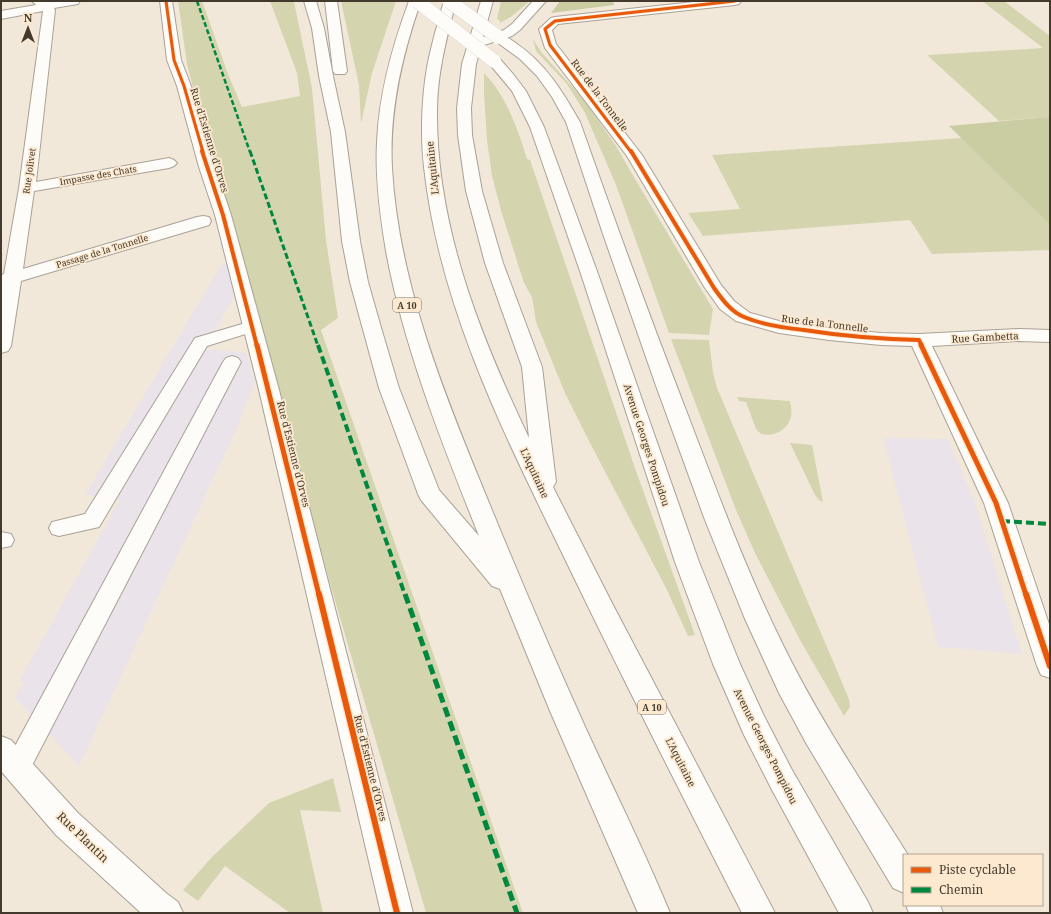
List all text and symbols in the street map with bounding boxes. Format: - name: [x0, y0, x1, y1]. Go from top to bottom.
- north arrow: [8, 8, 48, 48]
- text: N: [24, 10, 33, 25]
- street label: Rue de la Tonnelle: [568, 56, 632, 134]
- street label: Rue d'Estienne d'Orves: [187, 86, 233, 195]
- street label: L'Aquitaine: [422, 141, 442, 195]
- street label: Rue Jolivet: [19, 147, 39, 195]
- street label: Impasse des Chats: [58, 162, 138, 188]
- street label: Passage de la Tonnelle: [54, 231, 150, 271]
- road number: A 10: [393, 298, 421, 312]
- street label: Rue de la Tonnelle: [781, 311, 869, 335]
- street label: Rue Gambetta: [951, 328, 1019, 346]
- street label: Avenue Georges Pompidou: [621, 382, 674, 509]
- street label: Rue d'Estienne d'Orves: [274, 399, 314, 509]
- street label: L'Aquitaine: [517, 446, 553, 500]
- street label: Avenue Georges Pompidou: [731, 686, 802, 807]
- road number: A 10: [638, 700, 666, 714]
- street label: Rue d'Estienne d'Orves: [351, 713, 391, 823]
- street label: L'Aquitaine: [663, 735, 699, 789]
- street label: Rue Plantin: [53, 808, 113, 866]
- legend: [903, 854, 1043, 906]
- text: Piste cyclable: [939, 861, 1016, 878]
- text: Chemin: [939, 881, 984, 898]

